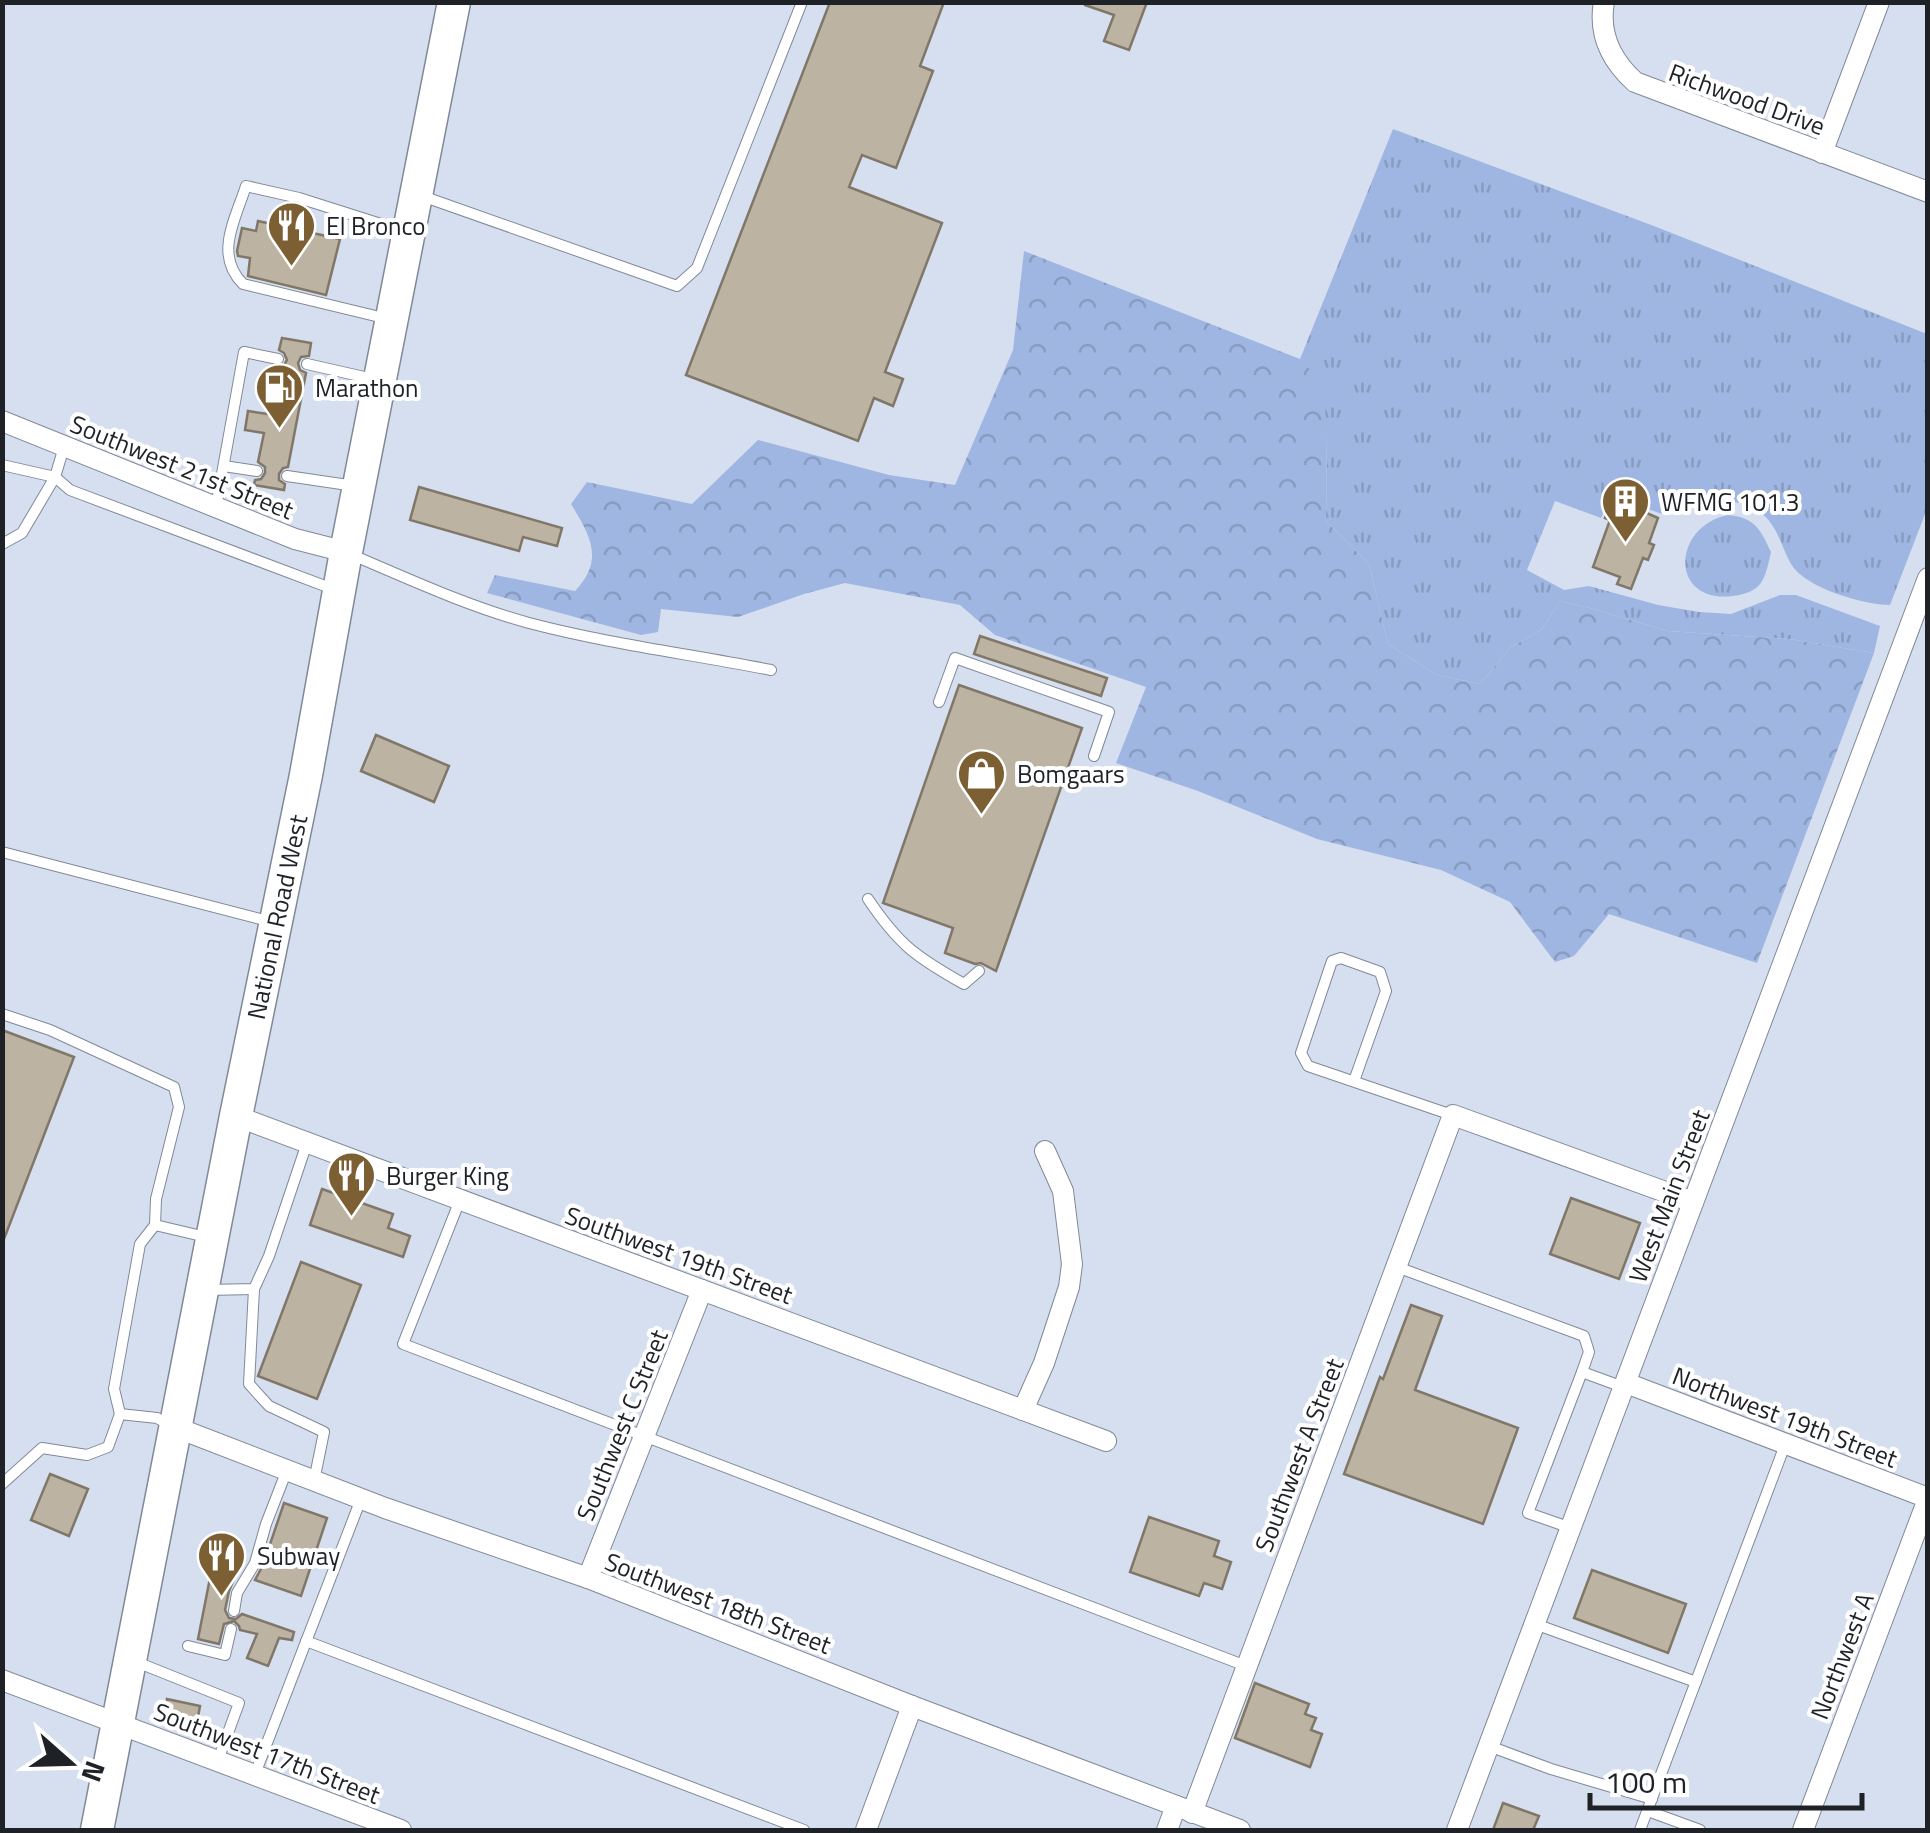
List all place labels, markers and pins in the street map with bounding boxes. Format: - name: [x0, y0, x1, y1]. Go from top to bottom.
- restaurant icon: El Bronco: [265, 200, 317, 268]
- place label: El Bronco: [326, 207, 425, 245]
- fuel station icon: Marathon: [254, 362, 306, 430]
- place label: Marathon: [315, 369, 419, 407]
- building icon: WFMG 101.3: [1600, 476, 1652, 544]
- place label: WFMG 101.3: [1661, 483, 1800, 521]
- shop icon: Bomgaars: [956, 748, 1008, 816]
- place label: Bomgaars: [1017, 755, 1125, 793]
- restaurant icon: Burger King: [325, 1150, 377, 1218]
- place label: Burger King: [386, 1157, 509, 1195]
- restaurant icon: Subway: [196, 1530, 248, 1598]
- place label: Subway: [257, 1537, 340, 1575]

